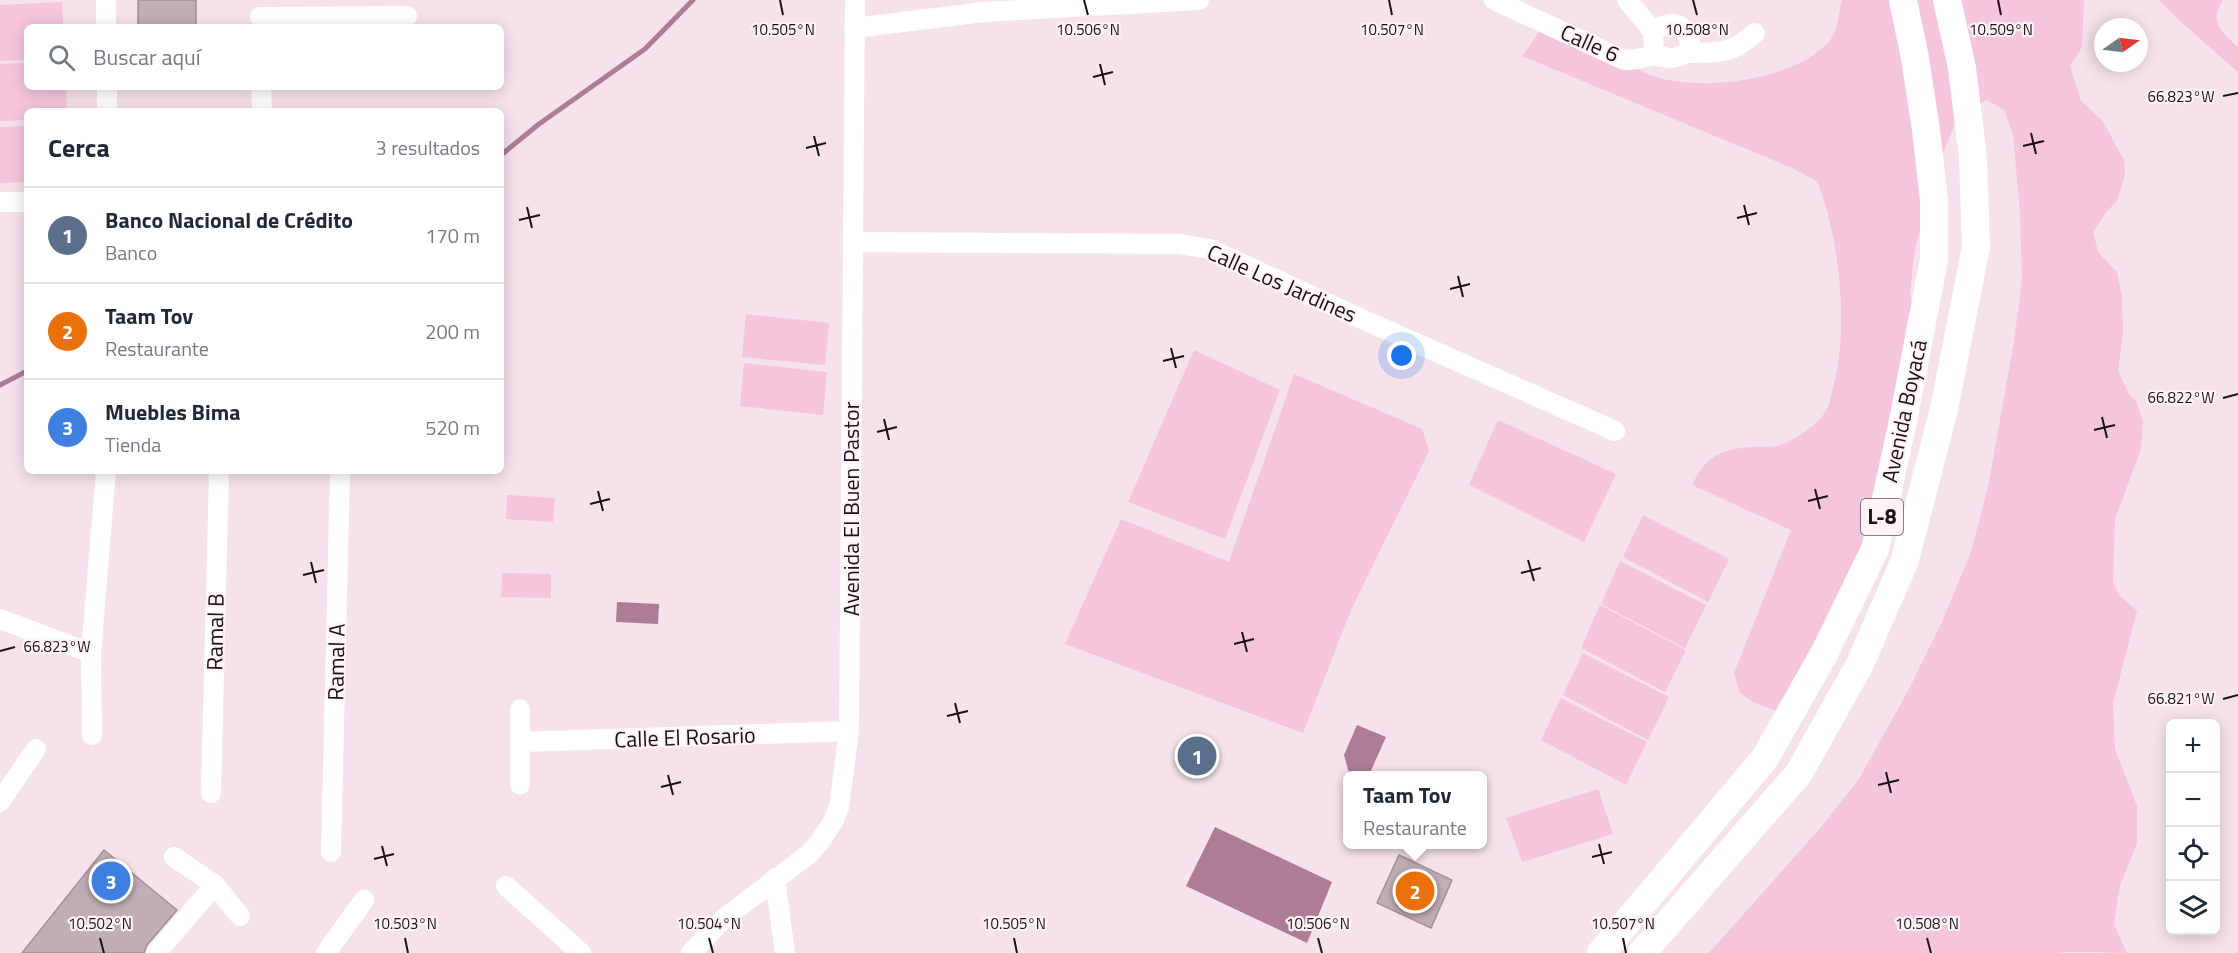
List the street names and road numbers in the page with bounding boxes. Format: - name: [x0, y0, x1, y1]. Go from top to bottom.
- street label: Calle 6: [1555, 15, 1625, 71]
- street label: Calle Los Jardines: [1202, 235, 1362, 331]
- street label: Avenida Boyacá: [1872, 336, 1936, 486]
- street label: Avenida El Buen Pastor: [834, 401, 868, 616]
- road number: L-8: [1861, 499, 1903, 535]
- street label: Ramal B: [197, 593, 233, 671]
- street label: Ramal A: [318, 623, 354, 701]
- street label: Calle El Rosario: [614, 718, 756, 756]

